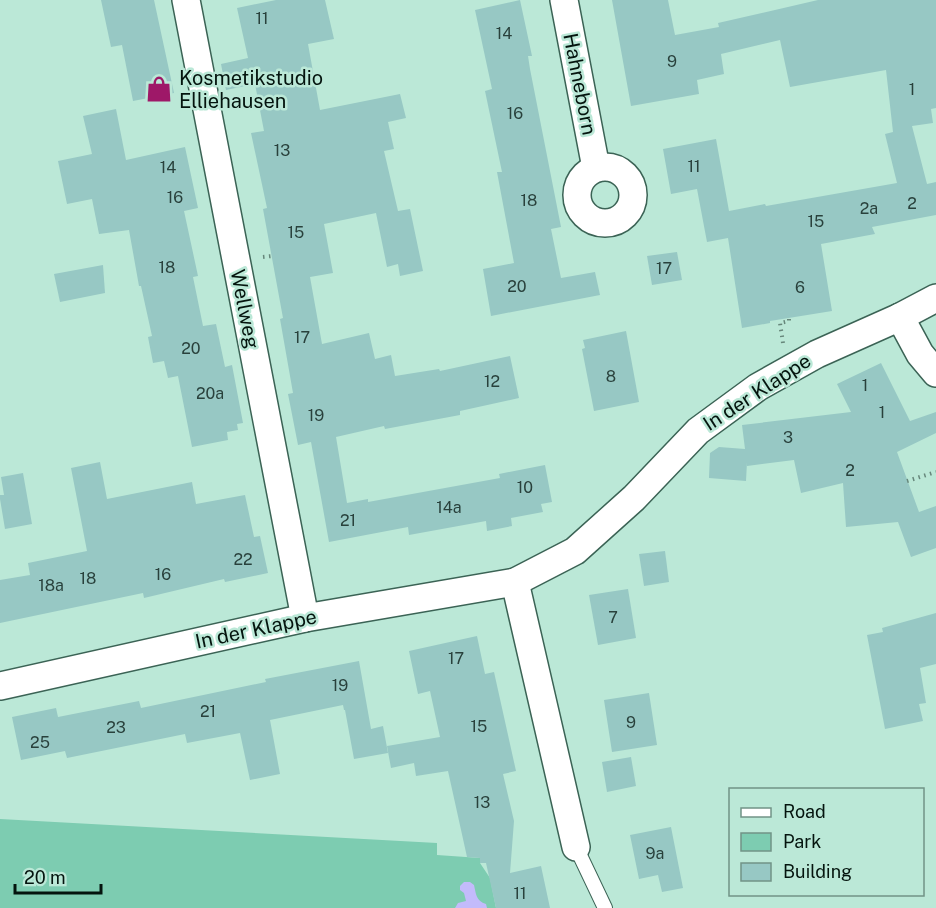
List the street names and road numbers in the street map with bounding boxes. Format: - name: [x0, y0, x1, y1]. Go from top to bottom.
- street label: Hahneborn: [558, 31, 602, 137]
- street label: Wellweg: [226, 267, 264, 351]
- street label: In der Klappe: [699, 348, 815, 436]
- street label: In der Klappe: [193, 604, 319, 654]

